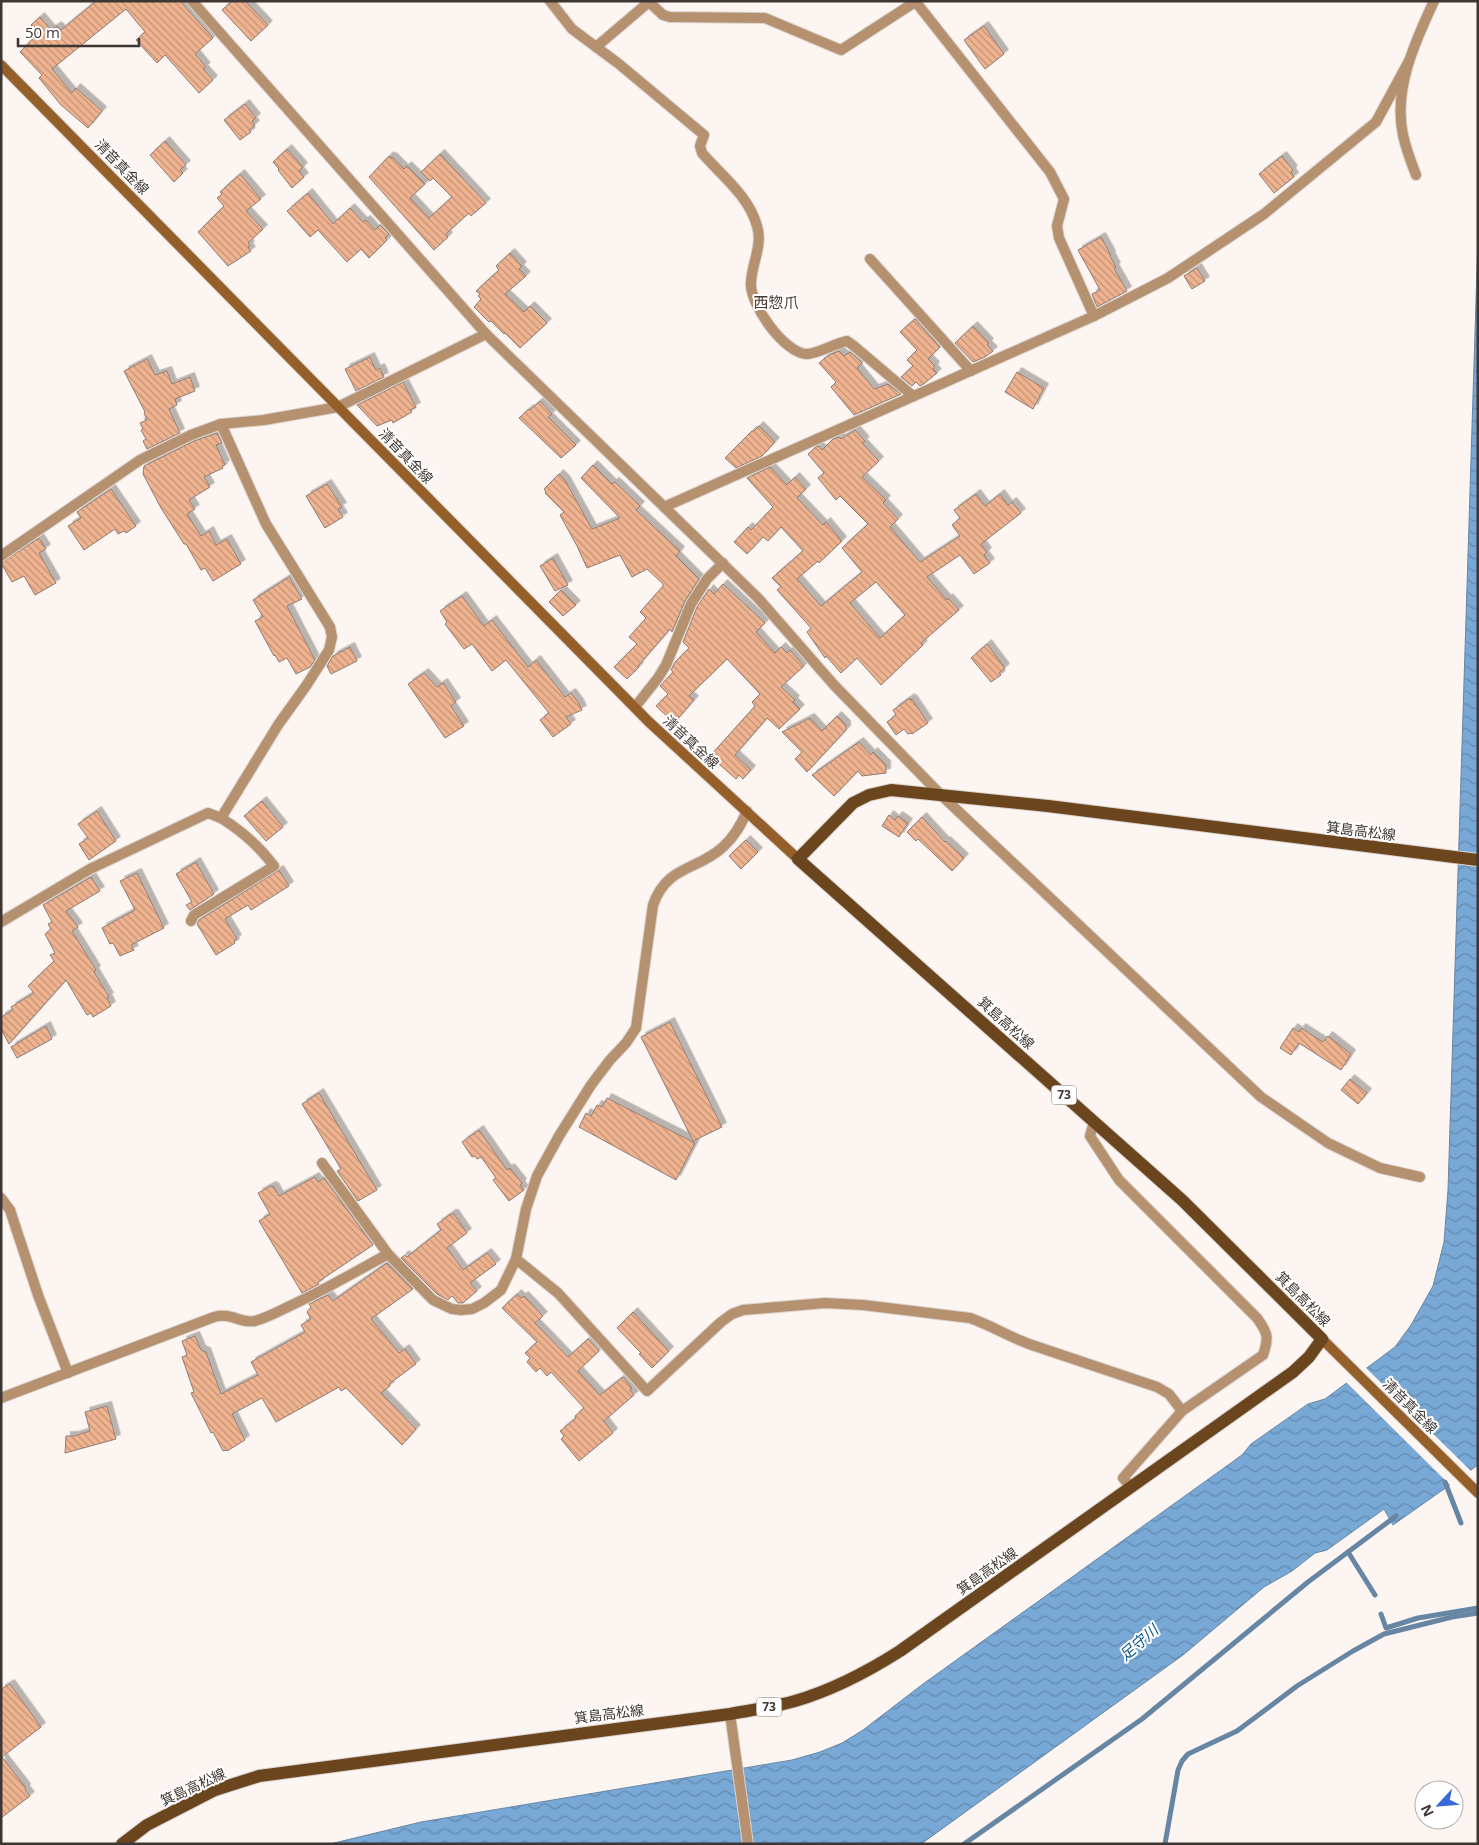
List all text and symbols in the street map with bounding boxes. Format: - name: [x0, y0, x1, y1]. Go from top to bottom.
- scale bar: [18, 15, 139, 47]
- text: 50 m: [25, 22, 60, 42]
- street label: 清音真金線: [91, 135, 154, 198]
- district label: 西惣爪: [753, 292, 799, 312]
- street label: 清音真金線: [375, 424, 438, 487]
- street label: 清音真金線: [659, 711, 723, 772]
- street label: 箕島高松線: [1325, 817, 1397, 844]
- street label: 箕島高松線: [974, 992, 1039, 1053]
- road number: 73: [1052, 1086, 1076, 1104]
- street label: 箕島高松線: [1272, 1267, 1335, 1330]
- street label: 清音真金線: [1379, 1374, 1442, 1437]
- street label: 箕島高松線: [953, 1543, 1021, 1598]
- water label: 足守川: [1115, 1619, 1163, 1665]
- road number: 73: [756, 1698, 782, 1716]
- street label: 箕島高松線: [573, 1700, 645, 1727]
- street label: 箕島高松線: [157, 1763, 229, 1810]
- north arrow: [1414, 1780, 1464, 1830]
- text: N: [1416, 1802, 1438, 1820]

